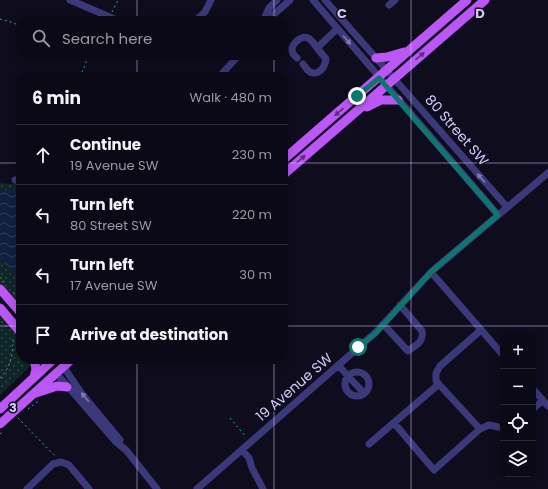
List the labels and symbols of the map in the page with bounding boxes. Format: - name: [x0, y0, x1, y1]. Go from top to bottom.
- text: C: [337, 4, 347, 23]
- text: D: [475, 4, 485, 23]
- one-way arrow: [343, 35, 352, 45]
- one-way arrow: [415, 52, 425, 61]
- route end: [348, 87, 366, 105]
- street label: 80 Street SW: [421, 90, 494, 170]
- one-way arrow: [333, 107, 344, 116]
- one-way arrow: [296, 155, 307, 164]
- one-way arrow: [477, 173, 486, 183]
- route start: [349, 338, 367, 356]
- street label: 19 Avenue SW: [252, 348, 337, 426]
- one-way arrow: [81, 391, 90, 402]
- text: 3: [9, 398, 17, 417]

